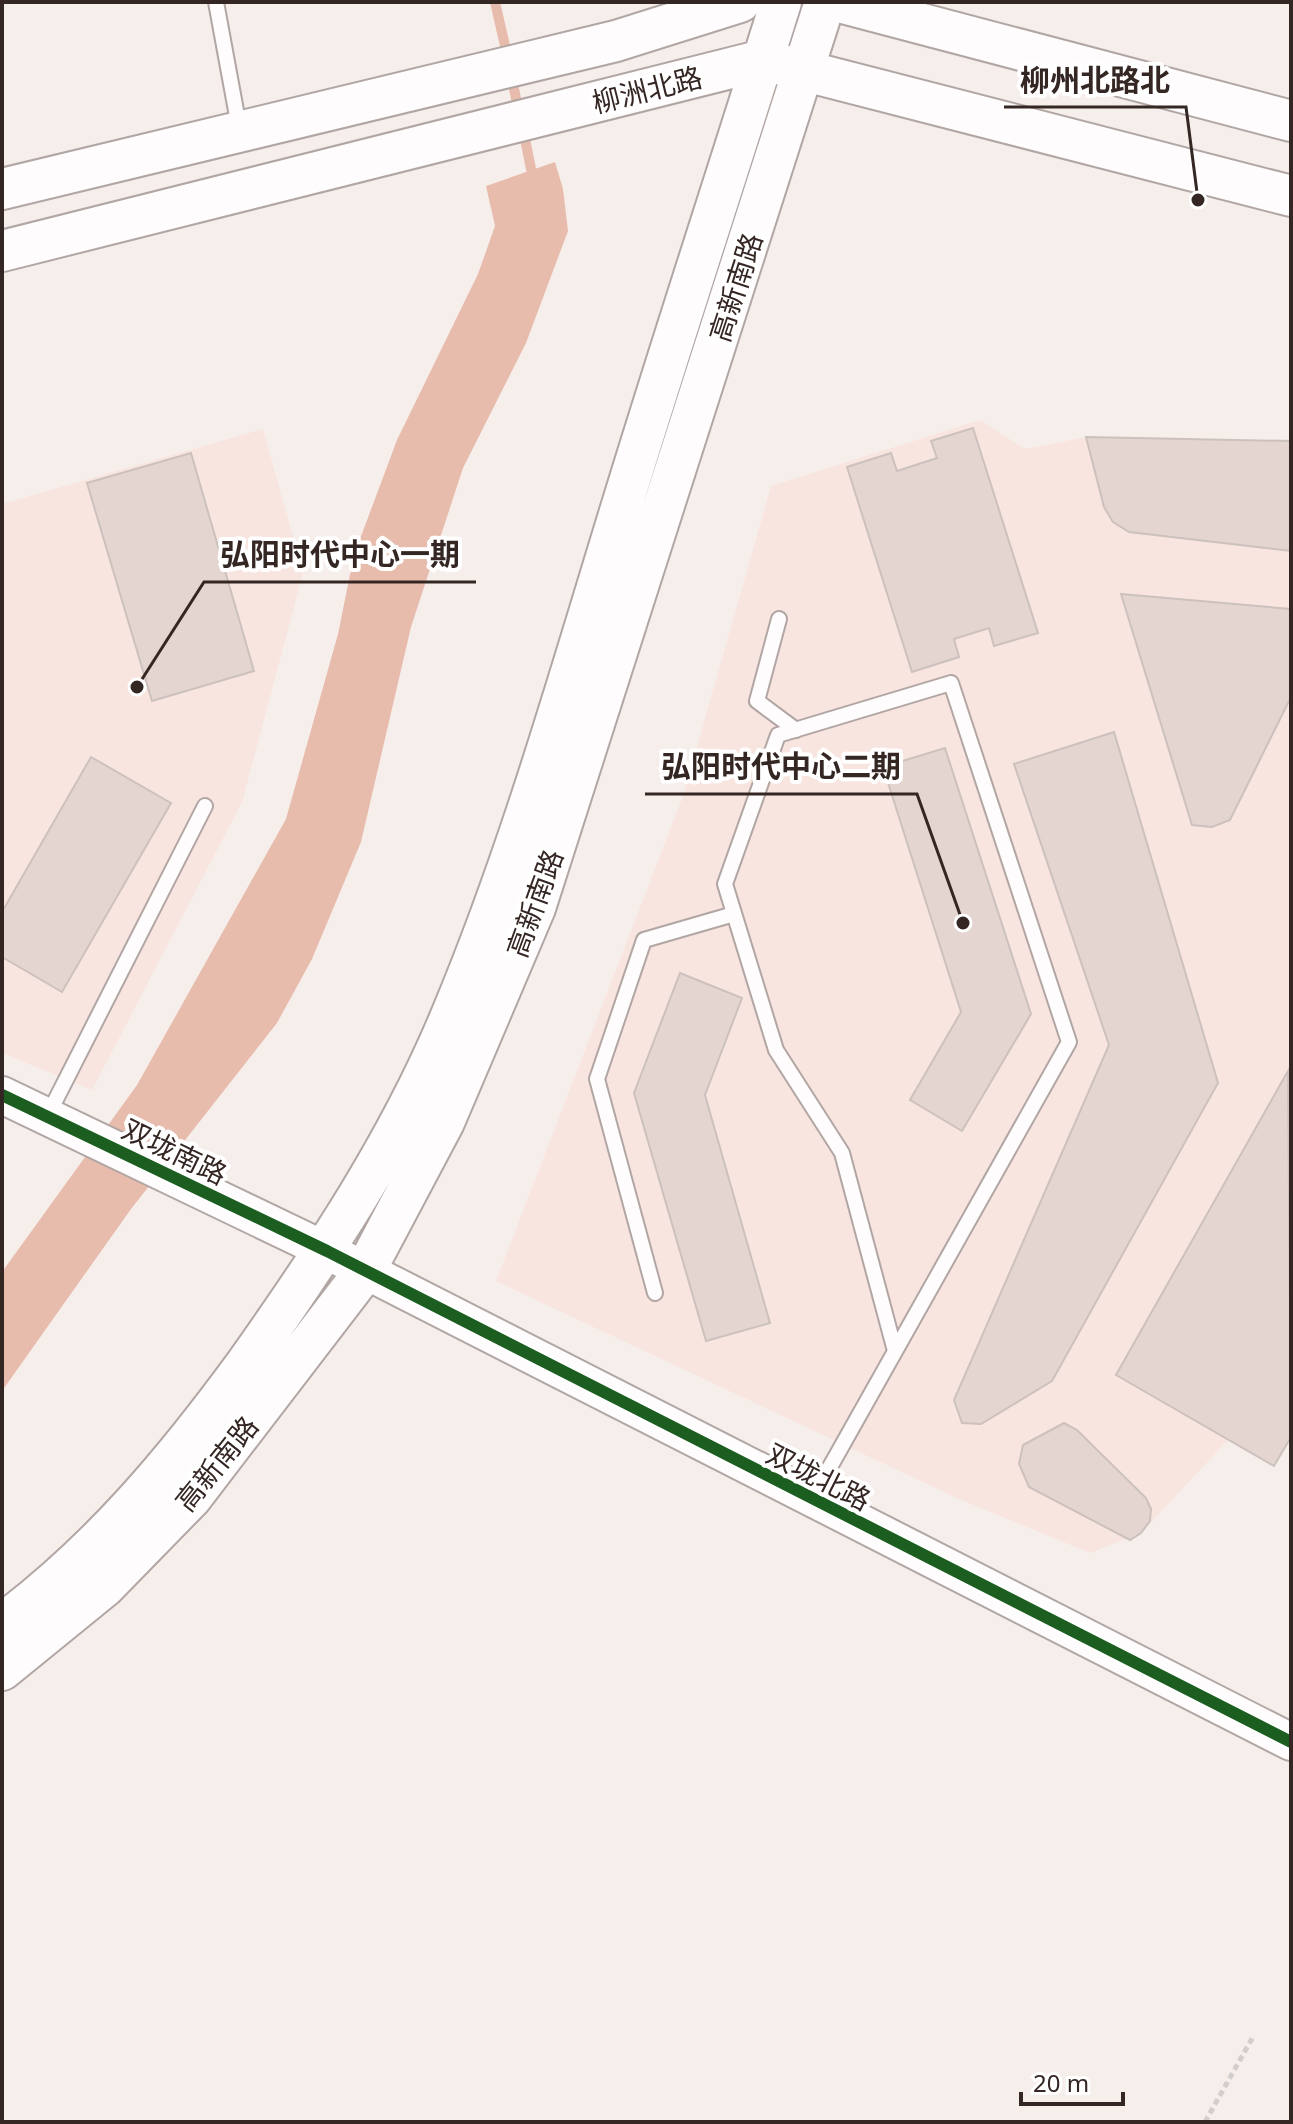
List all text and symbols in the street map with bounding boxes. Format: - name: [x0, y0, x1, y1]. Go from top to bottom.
- callout: 柳州北路北: [1004, 53, 1186, 107]
- street label: 柳洲北路: [588, 57, 706, 121]
- text: 柳州北路北: [1020, 59, 1170, 100]
- street label: 高新南路: [700, 228, 770, 346]
- callout: 弘阳时代中心一期: [204, 528, 476, 582]
- text: 弘阳时代中心一期: [220, 533, 460, 574]
- callout: 弘阳时代中心二期: [645, 740, 917, 794]
- text: 弘阳时代中心二期: [661, 745, 901, 786]
- street label: 高新南路: [497, 844, 571, 962]
- street label: 双垅南路: [116, 1109, 234, 1193]
- street label: 高新南路: [166, 1408, 266, 1518]
- street label: 双垅北路: [760, 1434, 878, 1518]
- scale bar: [1021, 2056, 1123, 2106]
- text: 20 m: [1033, 2066, 1089, 2099]

